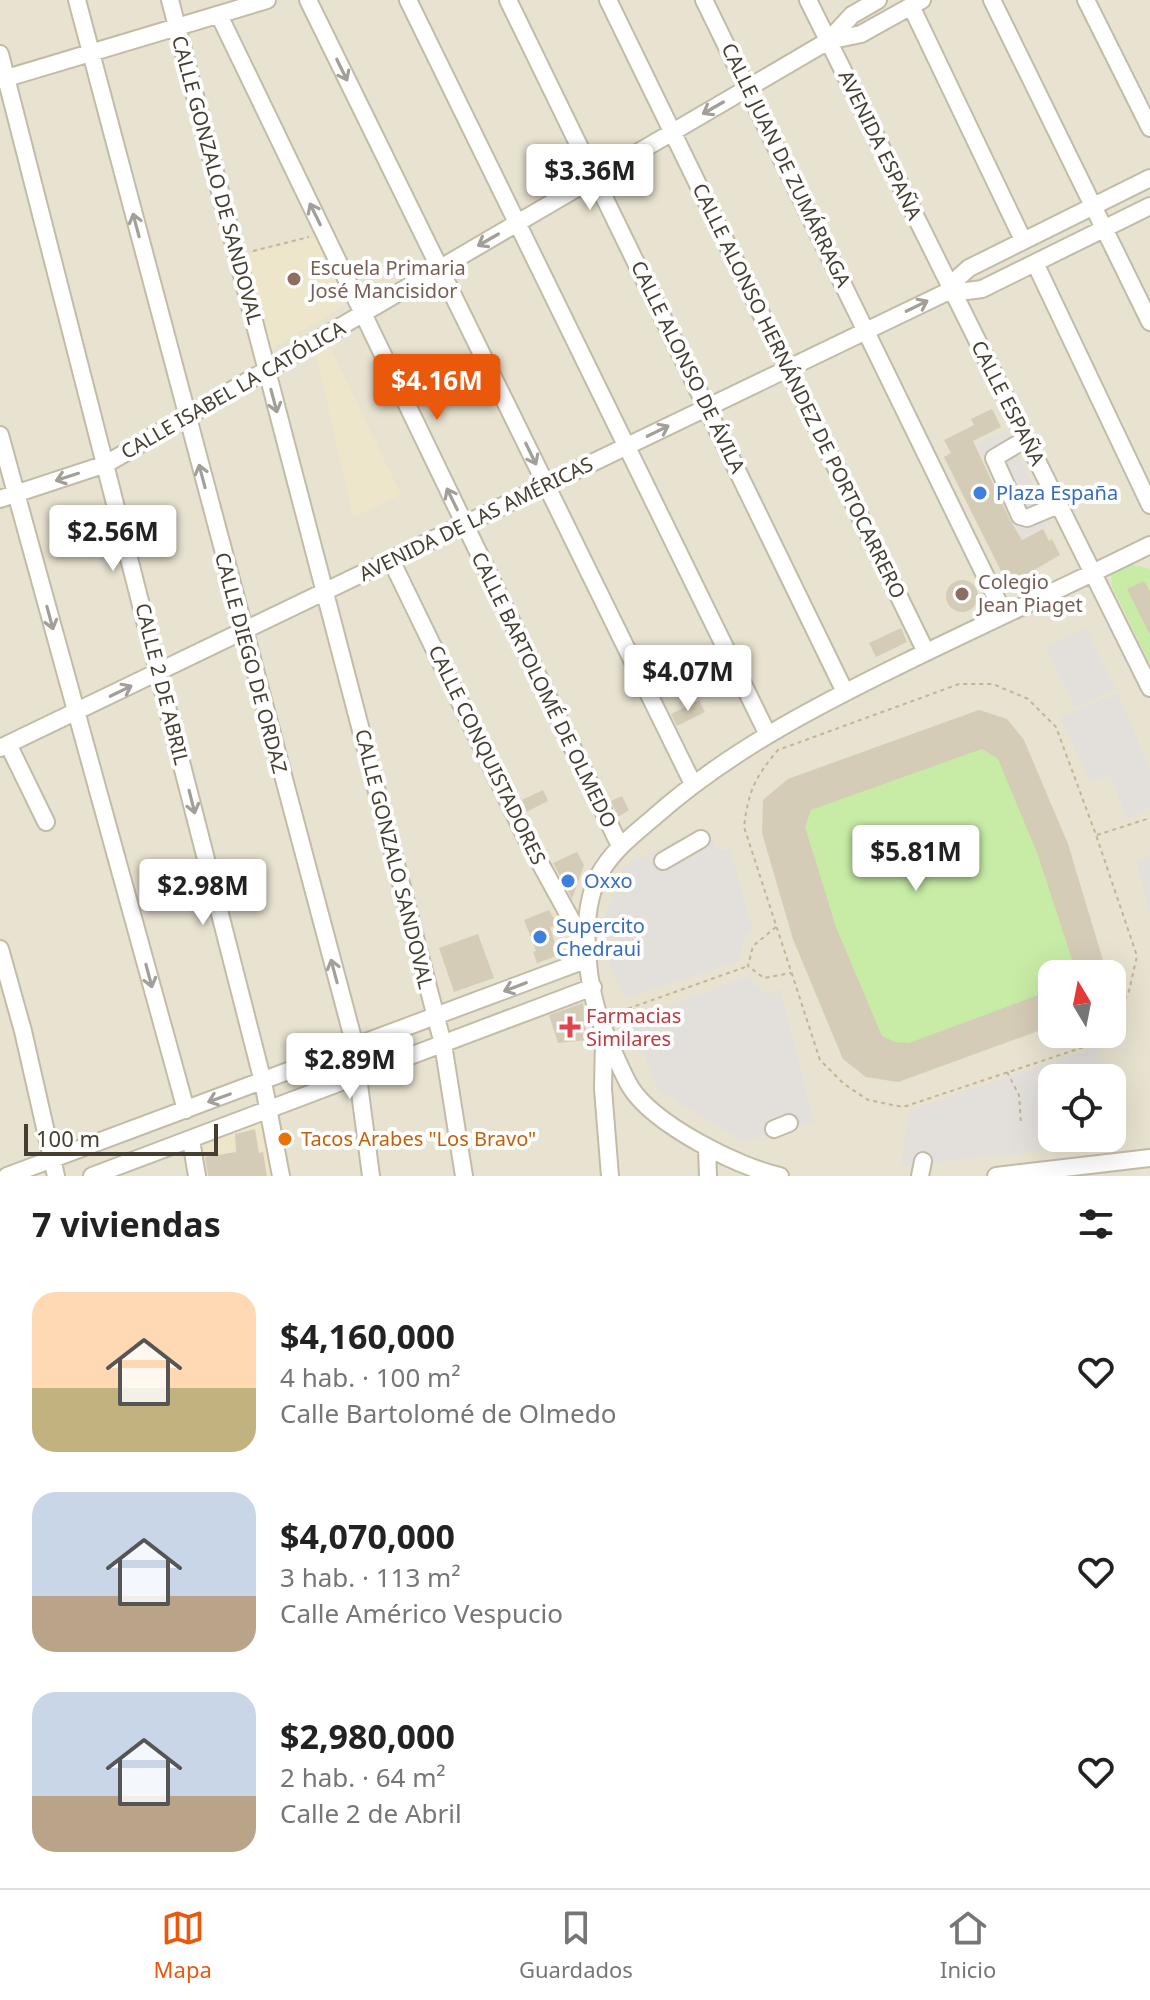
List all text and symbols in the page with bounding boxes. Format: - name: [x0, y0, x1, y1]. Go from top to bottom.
- street label: CALLE GONZALO DE SANDOVAL: [166, 33, 269, 327]
- street label: CALLE JUAN DE ZUMÁRRAGA: [716, 38, 857, 291]
- one-way arrow: [335, 57, 350, 81]
- street label: AVENIDA ESPAÑA: [833, 66, 928, 224]
- one-way arrow: [702, 100, 725, 116]
- pin: $3.36M: [525, 144, 655, 212]
- text: $3.36M: [544, 152, 636, 188]
- street label: CALLE ALONSO HERNÁNDEZ DE PORTOCARRERO: [687, 179, 912, 603]
- one-way arrow: [307, 202, 322, 226]
- one-way arrow: [128, 212, 143, 238]
- one-way arrow: [477, 232, 500, 248]
- place label: Escuela Primaria José Mancisidor: [308, 254, 466, 304]
- street label: CALLE ALONSO DE ÁVILA: [625, 256, 752, 478]
- marker: Escuela Primaria José Mancisidor: [285, 270, 303, 288]
- one-way arrow: [905, 298, 929, 313]
- street label: CALLE ISABEL LA CATÓLICA: [116, 314, 350, 465]
- street label: CALLE ESPAÑA: [965, 336, 1052, 470]
- pin: $4.16M: [372, 354, 502, 422]
- text: $4.16M: [391, 362, 483, 398]
- one-way arrow: [268, 387, 283, 413]
- one-way arrow: [645, 423, 669, 438]
- one-way arrow: [524, 442, 539, 466]
- street label: AVENIDA DE LAS AMÉRICAS: [354, 450, 597, 587]
- one-way arrow: [193, 464, 208, 490]
- one-way arrow: [55, 470, 80, 485]
- place label: Plaza España: [996, 479, 1118, 506]
- marker: Plaza España: [971, 484, 989, 502]
- one-way arrow: [444, 487, 459, 511]
- pin: $2.56M: [48, 505, 178, 573]
- text: $2.56M: [67, 513, 159, 549]
- street label: CALLE BARTOLOMÉ DE OLMEDO: [466, 547, 623, 832]
- street label: CALLE DIEGO DE ORDAZ: [209, 549, 294, 776]
- place label: Colegio Jean Piaget: [976, 568, 1083, 618]
- marker: Colegio Jean Piaget: [953, 585, 971, 603]
- street label: CALLE 2 DE ABRIL: [129, 600, 196, 768]
- one-way arrow: [44, 604, 59, 630]
- street label: CALLE CONQUISTADORES: [422, 641, 552, 869]
- pin: $4.07M: [623, 645, 753, 713]
- text: $4.07M: [642, 653, 734, 689]
- one-way arrow: [109, 682, 132, 697]
- street label: CALLE GONZALO SANDOVAL: [349, 726, 440, 992]
- one-way arrow: [186, 788, 201, 814]
- pin: $5.81M: [851, 825, 981, 893]
- text: $5.81M: [870, 833, 962, 869]
- pin: $2.98M: [138, 859, 268, 927]
- text: $2.98M: [157, 867, 249, 903]
- place label: Oxxo: [584, 867, 632, 894]
- marker: Oxxo: [559, 872, 577, 890]
- place label: Supercito Chedraui: [556, 912, 645, 962]
- marker: Supercito Chedraui: [531, 928, 549, 946]
- one-way arrow: [326, 958, 341, 984]
- north arrow: [1038, 960, 1126, 1048]
- map controls: [1038, 960, 1126, 1152]
- one-way arrow: [142, 963, 157, 989]
- one-way arrow: [503, 981, 528, 995]
- place label: Farmacias Similares: [586, 1002, 681, 1052]
- marker: Farmacias Similares: [561, 1018, 579, 1036]
- pin: $2.89M: [285, 1033, 415, 1101]
- text: $2.89M: [304, 1041, 396, 1077]
- button: locate: [1038, 1064, 1126, 1152]
- one-way arrow: [207, 1092, 232, 1106]
- scale bar: [24, 1120, 218, 1156]
- text: 100 m: [36, 1123, 100, 1153]
- place label: Tacos Arabes "Los Bravo": [301, 1125, 536, 1152]
- marker: Tacos Arabes "Los Bravo": [276, 1130, 294, 1148]
- text: 7 viviendas: [32, 1201, 221, 1247]
- icon: filters: [1074, 1202, 1118, 1246]
- text: $4,160,000: [280, 1313, 455, 1359]
- icon: home: [96, 1324, 192, 1420]
- icon: heart: [1074, 1350, 1118, 1394]
- text: 4 hab. · 100 m²: [280, 1359, 461, 1395]
- text: Calle Bartolomé de Olmedo: [280, 1395, 617, 1431]
- text: $4,070,000: [280, 1513, 455, 1559]
- icon: home: [96, 1524, 192, 1620]
- icon: heart: [1074, 1550, 1118, 1594]
- text: 3 hab. · 113 m²: [280, 1559, 461, 1595]
- text: Calle Américo Vespucio: [280, 1595, 563, 1631]
- text: $2,980,000: [280, 1713, 455, 1759]
- icon: home: [96, 1724, 192, 1820]
- icon: heart: [1074, 1750, 1118, 1794]
- text: 2 hab. · 64 m²: [280, 1759, 446, 1795]
- text: Calle 2 de Abril: [280, 1795, 462, 1831]
- tab: Mapa: [154, 1906, 212, 1984]
- tab: Guardados: [519, 1906, 633, 1984]
- tab: Inicio: [940, 1906, 996, 1984]

